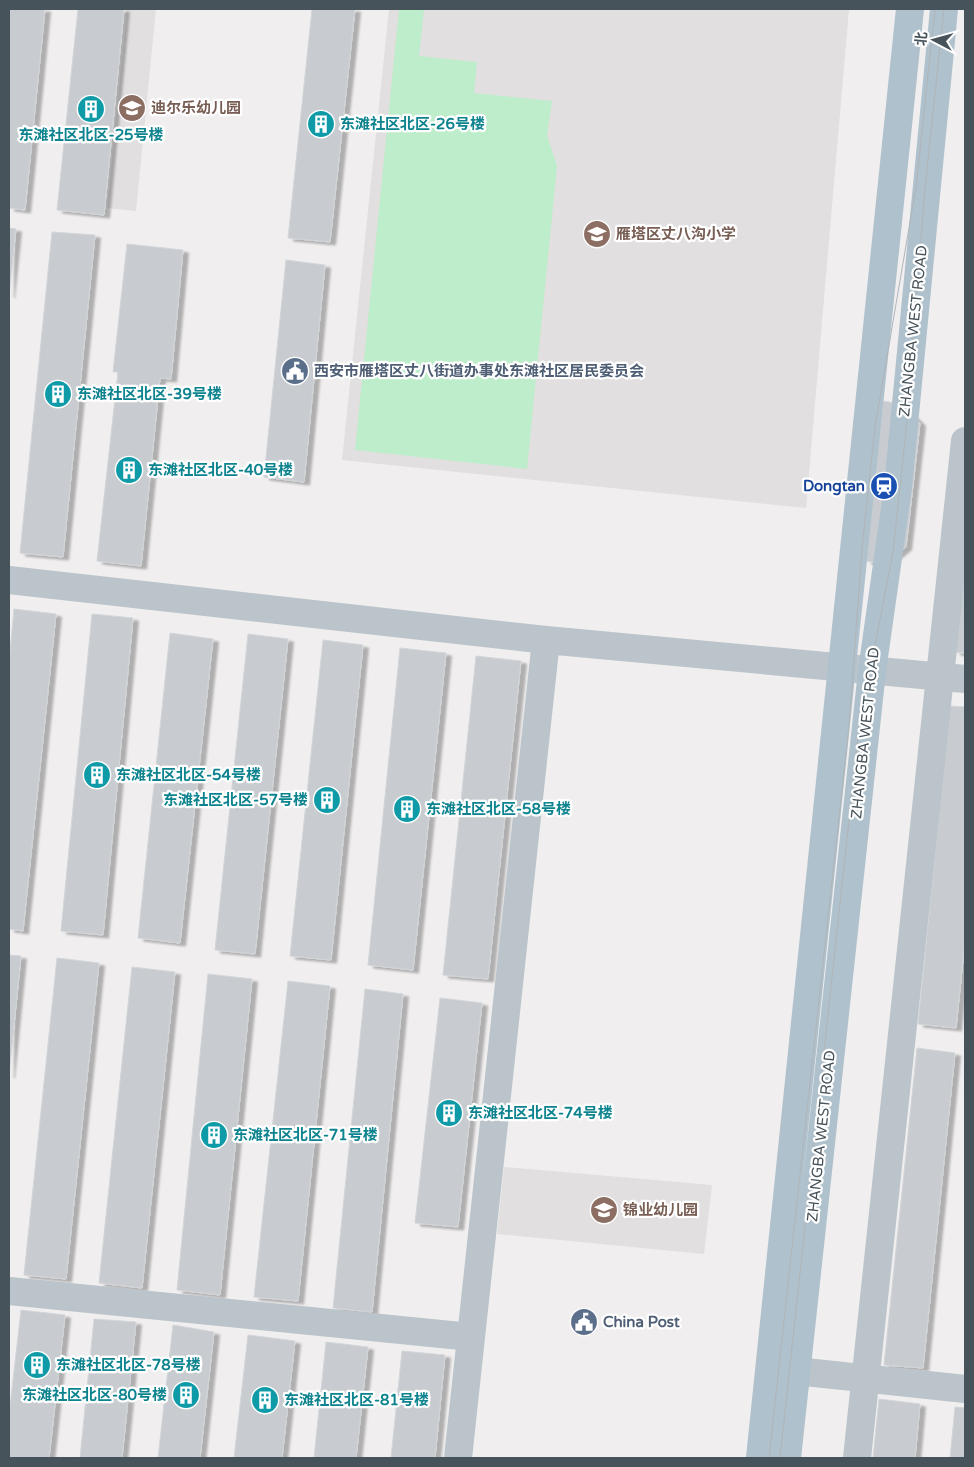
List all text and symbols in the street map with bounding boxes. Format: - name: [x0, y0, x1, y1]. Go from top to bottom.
- north arrow: [909, 15, 959, 65]
- text: 北: [912, 31, 931, 47]
- school or university icon: 迪尔乐幼儿园: [117, 93, 147, 123]
- building icon: 东滩社区北区-25号楼: [76, 94, 106, 124]
- place label: 迪尔乐幼儿园: [151, 99, 241, 117]
- building icon: 东滩社区北区-26号楼: [306, 109, 336, 139]
- place label: 东滩社区北区-26号楼: [340, 115, 485, 133]
- place label: 东滩社区北区-25号楼: [19, 126, 163, 144]
- school or university icon: 雁塔区丈八沟小学: [582, 219, 612, 249]
- place label: 雁塔区丈八沟小学: [616, 225, 736, 243]
- street label: ZHANGBA WEST ROAD: [895, 244, 931, 418]
- public building icon: 西安市雁塔区丈八街道办事处东滩社区居民委员会: [280, 356, 310, 386]
- place label: 西安市雁塔区丈八街道办事处东滩社区居民委员会: [314, 362, 644, 380]
- building icon: 东滩社区北区-39号楼: [43, 379, 73, 409]
- place label: 东滩社区北区-39号楼: [77, 385, 222, 403]
- building icon: 东滩社区北区-40号楼: [114, 455, 144, 485]
- place label: 东滩社区北区-40号楼: [148, 461, 293, 479]
- station icon: Dongtan: [869, 471, 899, 501]
- place label: Dongtan: [803, 477, 865, 496]
- street label: ZHANGBA WEST ROAD: [847, 646, 883, 820]
- building icon: 东滩社区北区-54号楼: [82, 760, 112, 790]
- place label: 东滩社区北区-54号楼: [116, 766, 261, 784]
- building icon: 东滩社区北区-57号楼: [312, 785, 342, 815]
- place label: 东滩社区北区-57号楼: [163, 791, 308, 809]
- building icon: 东滩社区北区-58号楼: [392, 794, 422, 824]
- place label: 东滩社区北区-58号楼: [426, 800, 571, 818]
- street label: ZHANGBA WEST ROAD: [803, 1049, 839, 1223]
- building icon: 东滩社区北区-74号楼: [434, 1098, 464, 1128]
- place label: 东滩社区北区-74号楼: [468, 1104, 613, 1122]
- building icon: 东滩社区北区-71号楼: [199, 1120, 229, 1150]
- place label: 东滩社区北区-71号楼: [233, 1126, 378, 1144]
- school or university icon: 锦业幼儿园: [589, 1195, 619, 1225]
- place label: 锦业幼儿园: [623, 1201, 698, 1219]
- public building icon: China Post: [569, 1307, 599, 1337]
- place label: China Post: [603, 1313, 680, 1331]
- building icon: 东滩社区北区-78号楼: [22, 1350, 52, 1380]
- place label: 东滩社区北区-78号楼: [56, 1356, 201, 1374]
- building icon: 东滩社区北区-80号楼: [171, 1380, 201, 1410]
- building icon: 东滩社区北区-81号楼: [250, 1385, 280, 1415]
- place label: 东滩社区北区-80号楼: [22, 1386, 167, 1404]
- place label: 东滩社区北区-81号楼: [284, 1391, 429, 1409]

